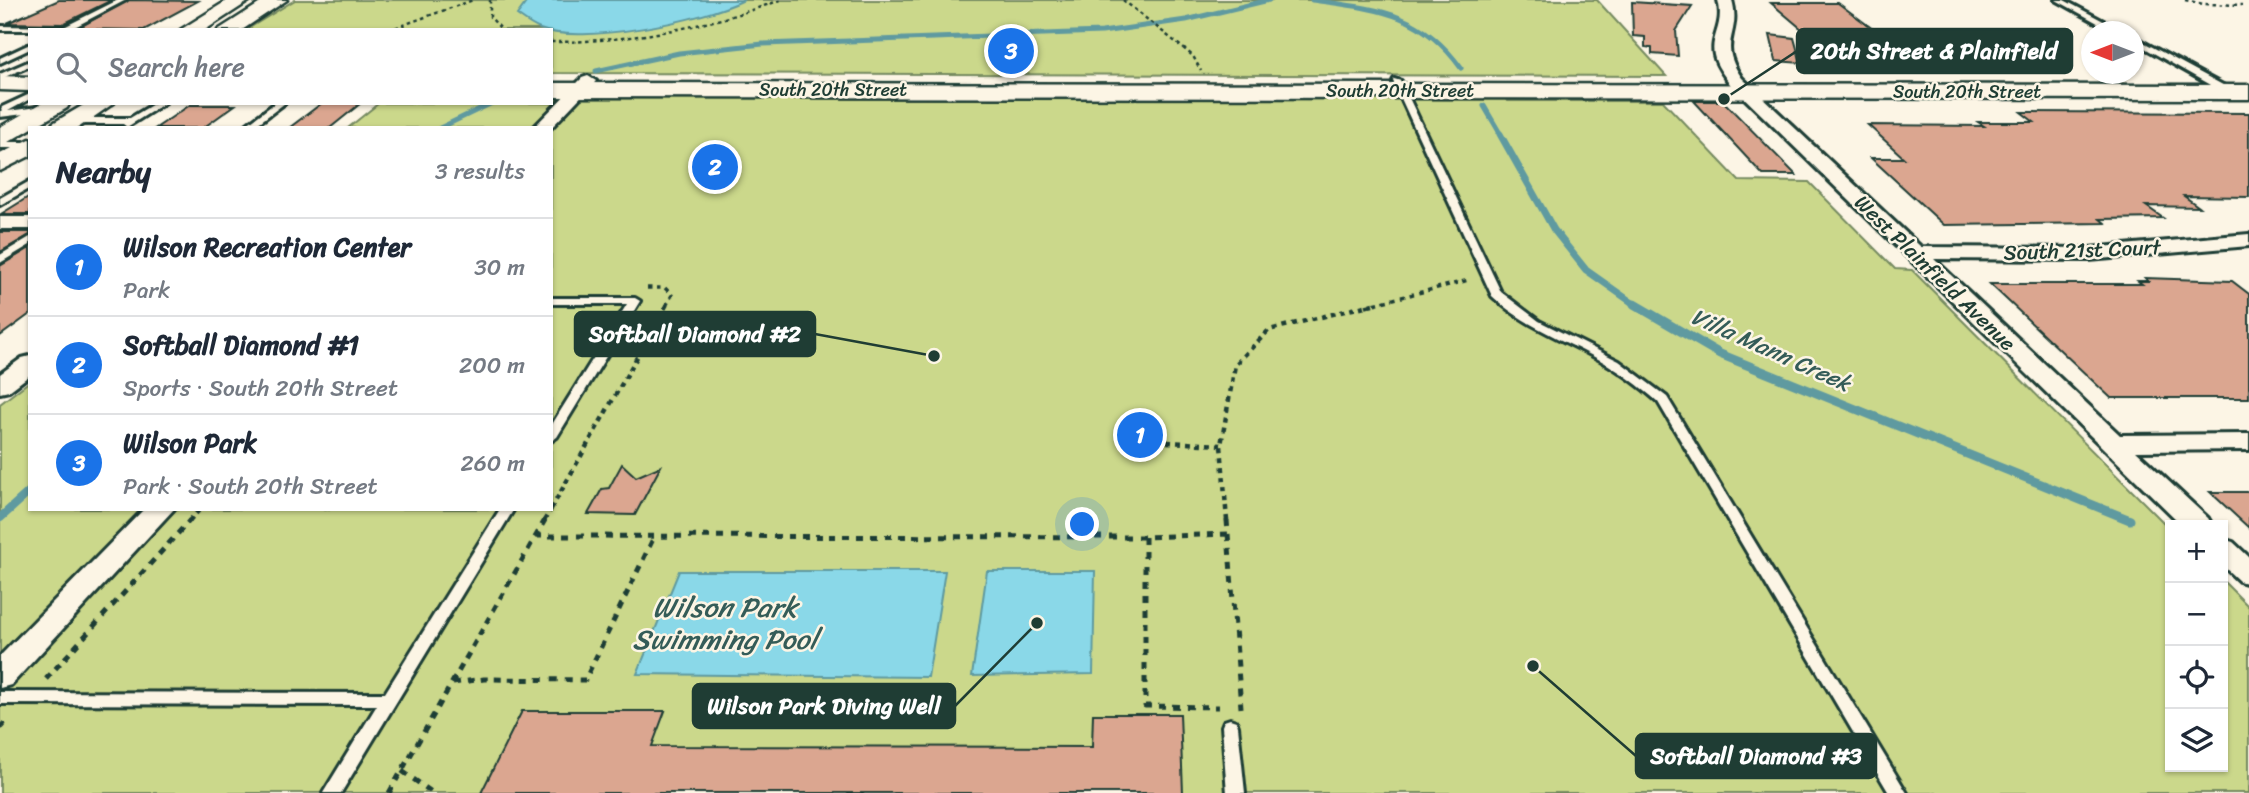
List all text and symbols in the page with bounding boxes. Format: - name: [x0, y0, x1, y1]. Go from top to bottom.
- north arrow: [2081, 21, 2144, 84]
- pin: 3: [988, 25, 1034, 77]
- search box: [28, 28, 553, 105]
- callout: 20th Street & Plainfield: [1797, 29, 2072, 73]
- text: 20th Street & Plainfield: [1810, 31, 2059, 72]
- text: Search here: [108, 44, 245, 90]
- icon: search: [52, 48, 90, 86]
- street label: South 20th Street: [759, 74, 907, 106]
- street label: South 20th Street: [1326, 75, 1474, 107]
- street label: South 20th Street: [1893, 76, 2041, 108]
- pin: 2: [692, 141, 738, 193]
- text: Nearby: [56, 145, 151, 199]
- text: 3 results: [435, 151, 525, 192]
- street label: West Plainfield Avenue: [1845, 185, 2025, 361]
- text: Wilson Recreation Center: [123, 224, 411, 270]
- street label: South 21st Court: [2003, 228, 2163, 272]
- text: 1: [74, 247, 84, 288]
- text: 30 m: [474, 247, 525, 288]
- text: Park: [123, 270, 170, 311]
- water label: Villa Mann Creek: [1684, 296, 1859, 404]
- callout: Softball Diamond #2: [575, 312, 815, 356]
- text: Softball Diamond #2: [588, 314, 802, 355]
- text: Softball Diamond #1: [123, 322, 359, 368]
- text: 2: [72, 345, 86, 386]
- text: 200 m: [459, 345, 525, 386]
- text: Sports · South 20th Street: [123, 368, 398, 409]
- pin: 1: [1117, 409, 1163, 461]
- text: Wilson Park: [123, 420, 257, 466]
- text: 3: [73, 443, 85, 484]
- text: 260 m: [460, 443, 525, 484]
- text: Park · South 20th Street: [123, 466, 378, 507]
- your location: [1065, 507, 1099, 541]
- map controls: [2165, 520, 2228, 772]
- button: +: [2165, 520, 2228, 583]
- water label: Wilson Park Swimming Pool: [633, 583, 824, 664]
- button: −: [2165, 583, 2228, 646]
- button: locate: [2165, 646, 2228, 709]
- callout: Wilson Park Diving Well: [693, 684, 955, 728]
- text: Wilson Park Diving Well: [707, 686, 942, 727]
- button: layers: [2165, 709, 2228, 772]
- callout: Softball Diamond #3: [1636, 734, 1876, 778]
- text: Softball Diamond #3: [1649, 736, 1862, 777]

